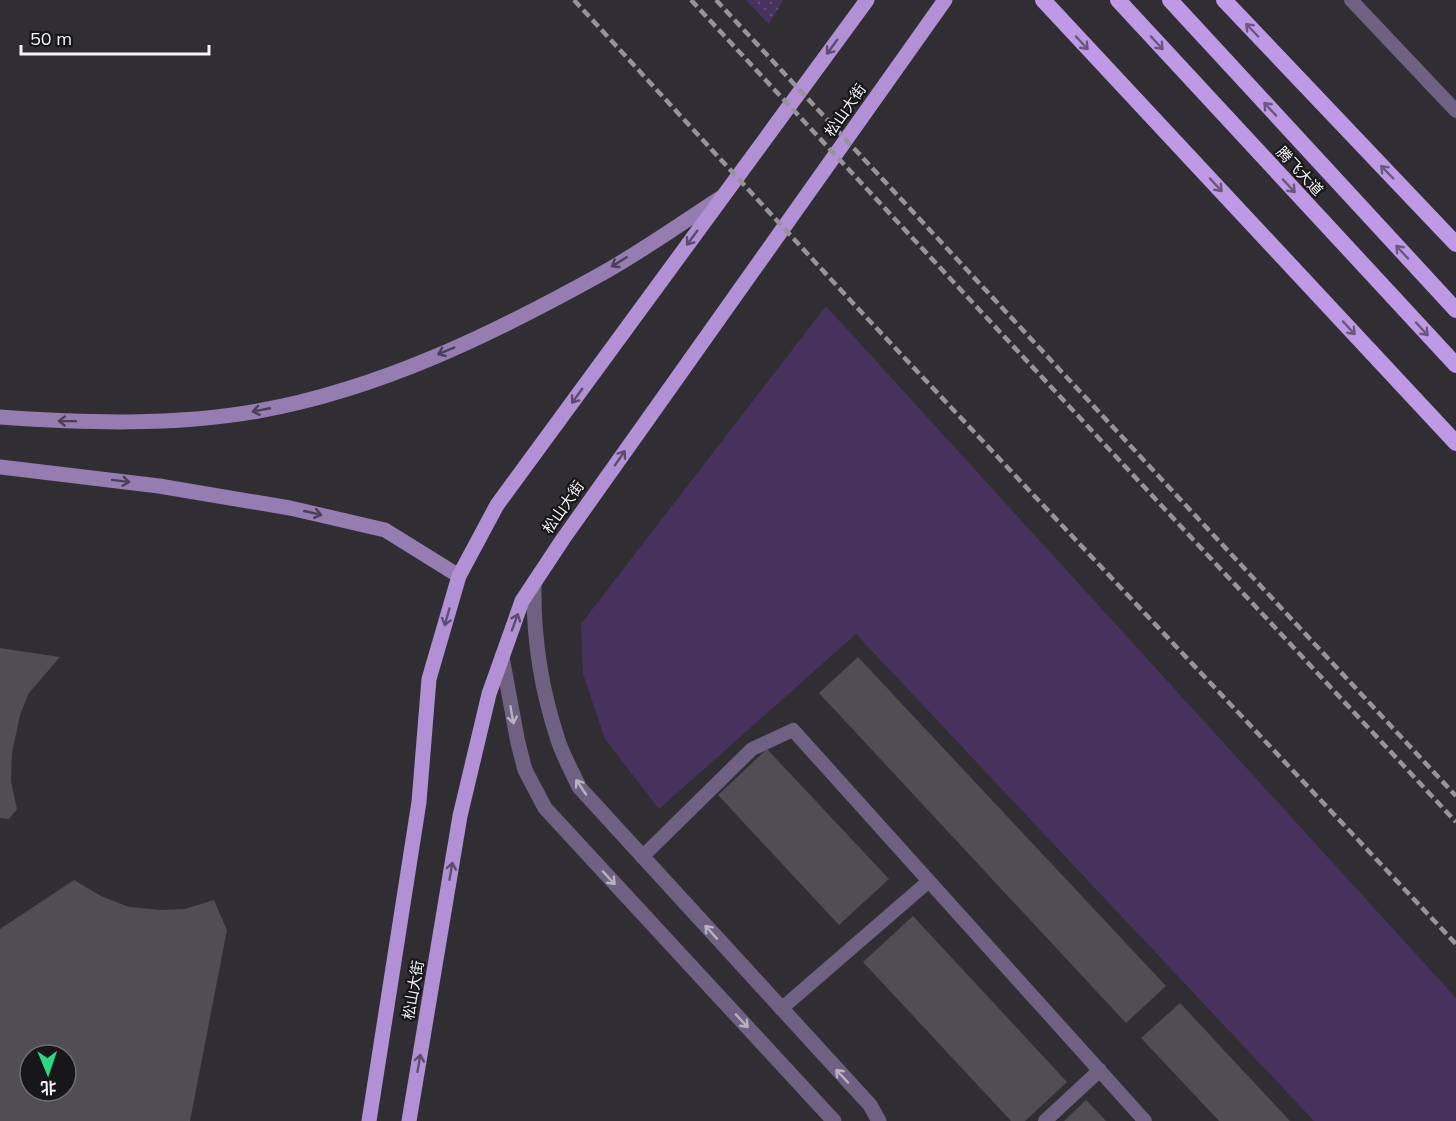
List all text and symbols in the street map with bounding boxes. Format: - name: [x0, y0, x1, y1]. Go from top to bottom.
- scale bar: [21, 18, 208, 56]
- one-way arrow: [1245, 23, 1260, 38]
- text: 50 m: [30, 27, 72, 50]
- one-way arrow: [1075, 35, 1090, 50]
- one-way arrow: [1150, 35, 1164, 50]
- one-way arrow: [826, 39, 838, 55]
- street label: 松山大街: [820, 80, 870, 140]
- one-way arrow: [1263, 101, 1277, 116]
- street label: 腾飞大道: [1273, 143, 1327, 199]
- one-way arrow: [1380, 164, 1394, 179]
- one-way arrow: [1208, 178, 1223, 193]
- one-way arrow: [1282, 179, 1297, 194]
- one-way arrow: [686, 230, 698, 246]
- one-way arrow: [1395, 245, 1409, 260]
- one-way arrow: [611, 256, 628, 269]
- one-way arrow: [1342, 320, 1356, 335]
- one-way arrow: [1415, 322, 1429, 337]
- one-way arrow: [437, 346, 456, 357]
- one-way arrow: [570, 387, 583, 403]
- one-way arrow: [251, 405, 271, 416]
- one-way arrow: [57, 415, 77, 427]
- one-way arrow: [614, 451, 626, 467]
- one-way arrow: [110, 476, 130, 487]
- street label: 松山大街: [538, 477, 588, 537]
- one-way arrow: [303, 508, 322, 519]
- one-way arrow: [441, 607, 452, 626]
- one-way arrow: [510, 613, 521, 631]
- one-way arrow: [507, 704, 518, 724]
- one-way arrow: [574, 778, 587, 795]
- one-way arrow: [446, 862, 457, 881]
- one-way arrow: [602, 870, 616, 885]
- one-way arrow: [704, 925, 718, 940]
- street label: 松山大街: [398, 959, 428, 1021]
- one-way arrow: [735, 1013, 749, 1028]
- north arrow: [18, 1043, 78, 1103]
- one-way arrow: [413, 1054, 424, 1074]
- one-way arrow: [835, 1068, 850, 1083]
- text: 北: [40, 1078, 57, 1098]

